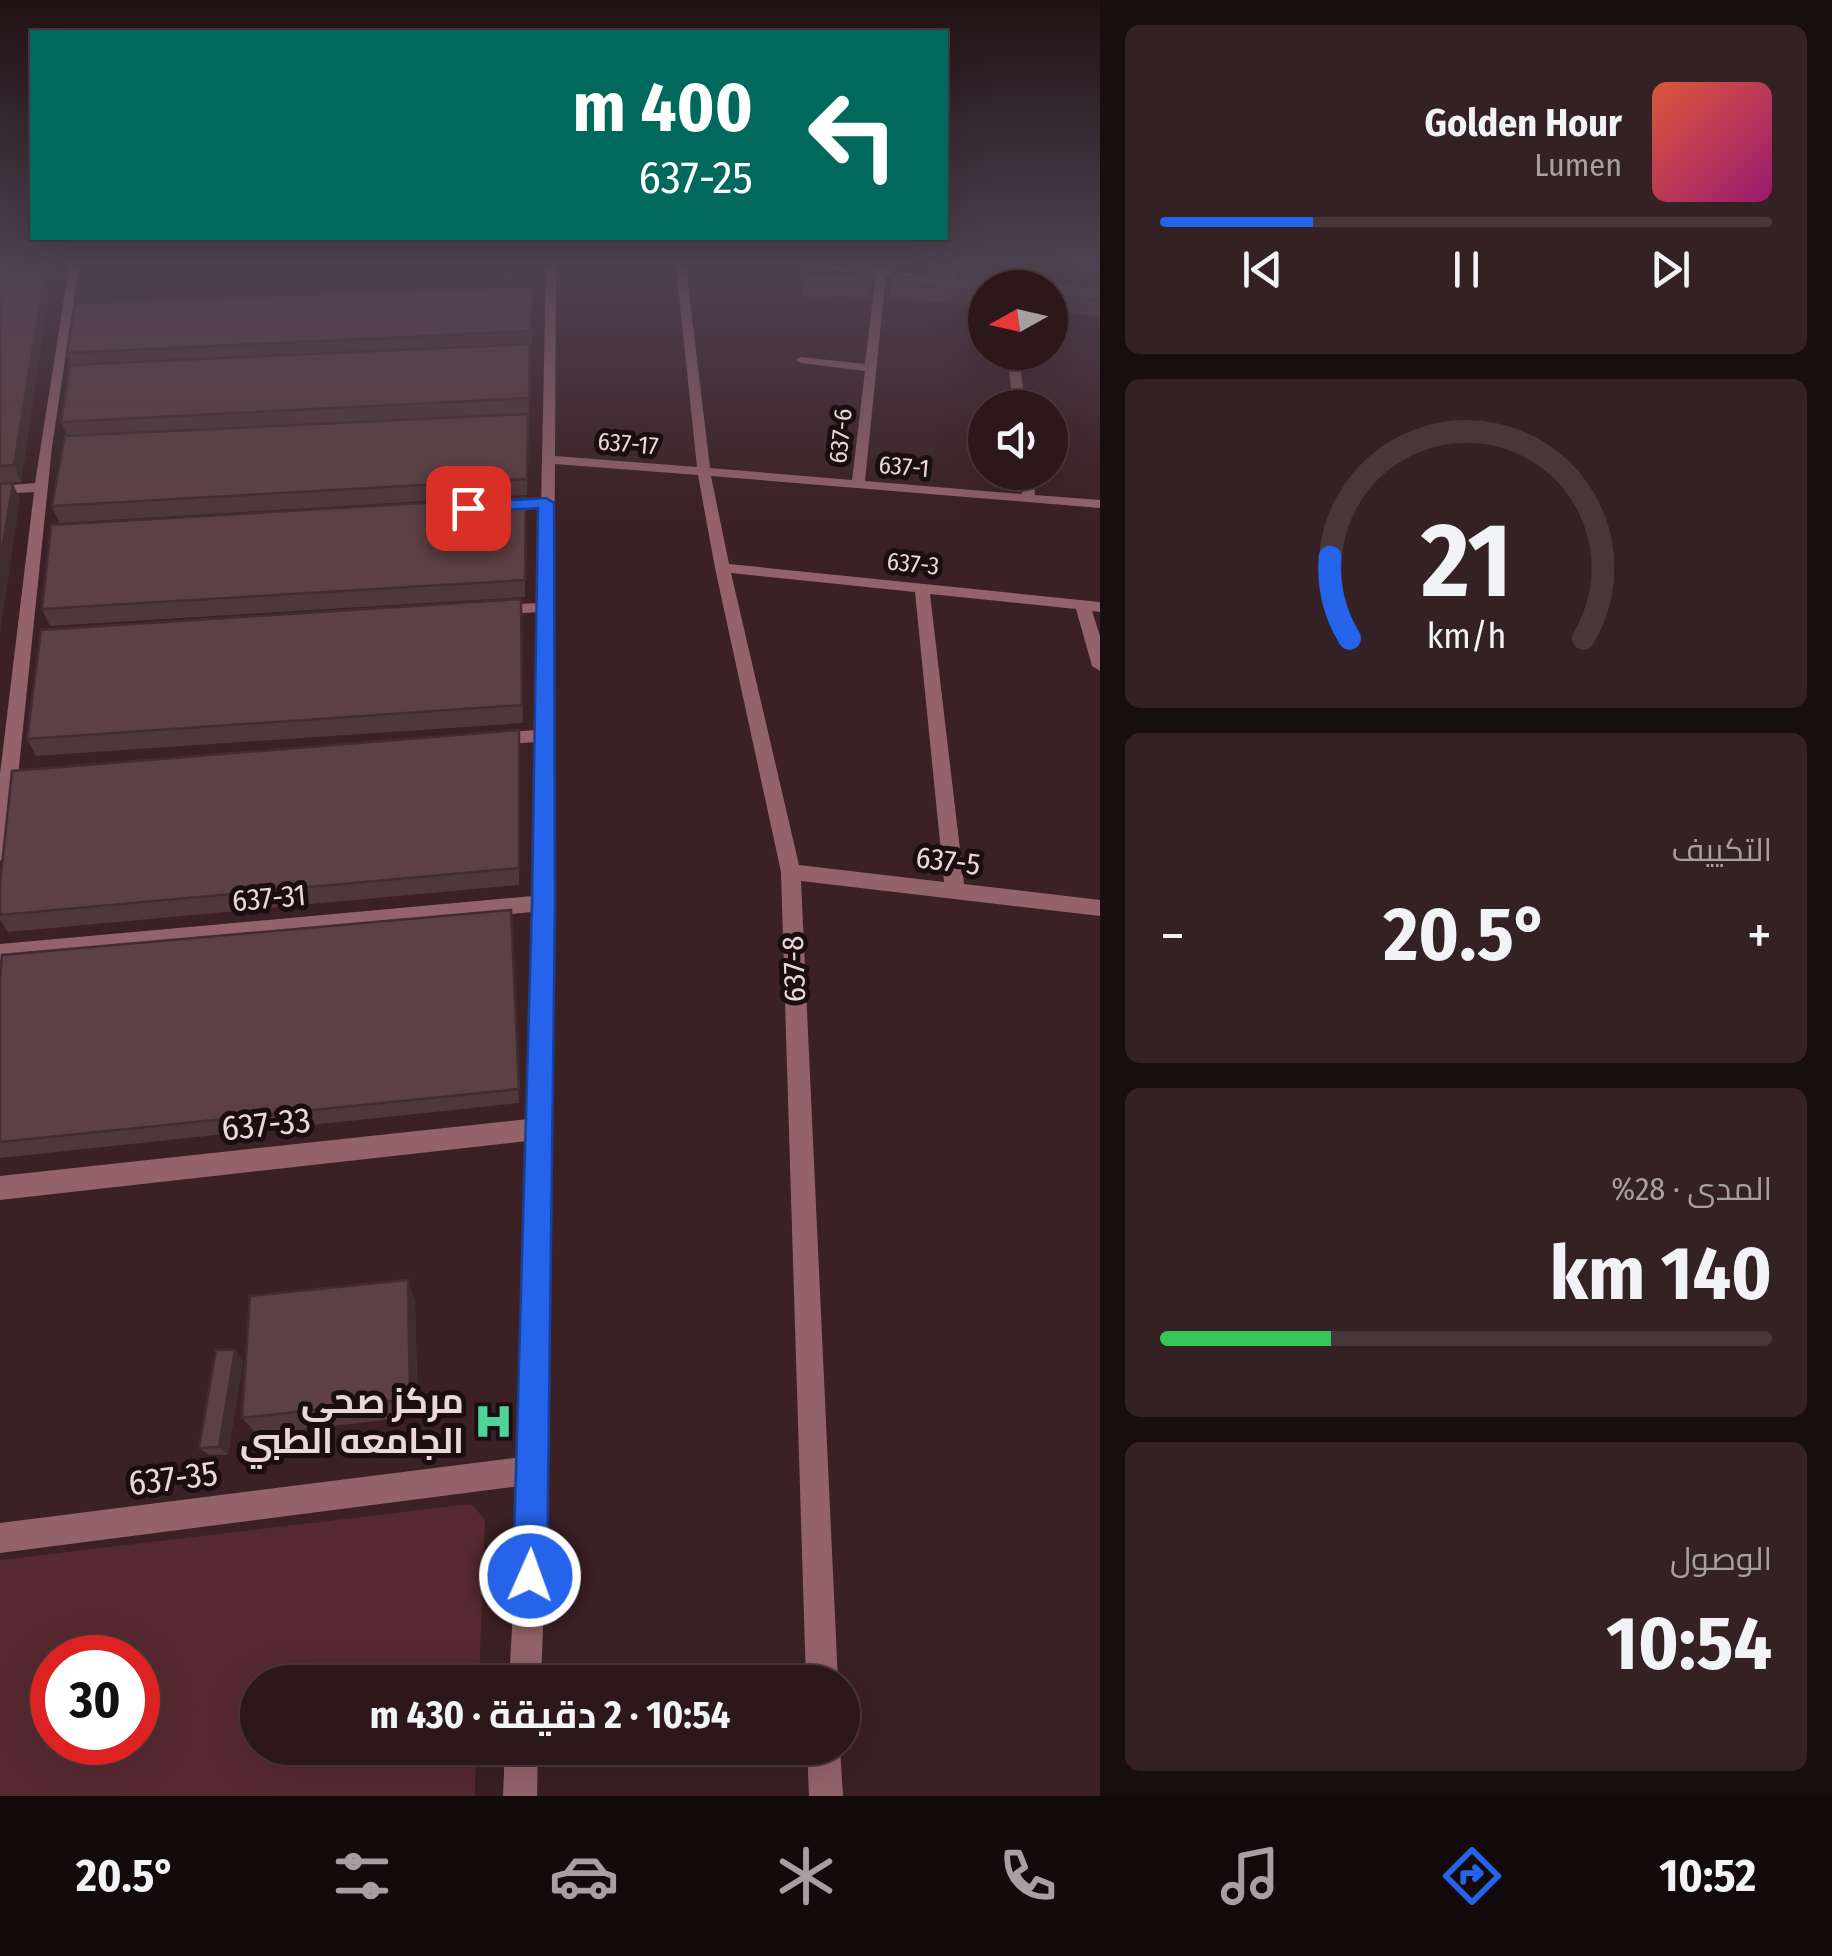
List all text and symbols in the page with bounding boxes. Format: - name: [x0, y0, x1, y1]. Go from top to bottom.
- text: 400 m: [573, 66, 753, 150]
- icon: left: [788, 70, 918, 200]
- text: Golden Hour: [1425, 100, 1622, 146]
- text: Lumen: [1534, 146, 1622, 184]
- text: 637-25: [638, 151, 753, 205]
- icon: previous: [1235, 242, 1290, 297]
- icon: pause: [1439, 242, 1494, 297]
- icon: next: [1643, 242, 1698, 297]
- north arrow: [968, 270, 1068, 370]
- map controls: [968, 270, 1068, 490]
- button: sound: [968, 390, 1068, 490]
- street label: 637-6: [823, 407, 859, 465]
- street label: 637-17: [596, 426, 660, 462]
- street label: 637-1: [877, 450, 930, 484]
- pin: [426, 466, 511, 551]
- icon: arrive: [441, 481, 496, 536]
- text: 21: [1420, 499, 1511, 624]
- street label: 637-3: [885, 546, 941, 582]
- text: km/h: [1426, 615, 1506, 657]
- text: التكييف: [1672, 831, 1772, 869]
- street label: 637-5: [914, 839, 982, 883]
- street label: 637-31: [231, 877, 307, 919]
- text: 20.5°: [1384, 890, 1548, 980]
- text: −: [1160, 903, 1185, 969]
- text: +: [1747, 903, 1772, 969]
- street label: 637-8: [775, 935, 813, 1003]
- street label: 637-33: [219, 1098, 313, 1150]
- text: المدى · 28%: [1611, 1170, 1772, 1208]
- text: 140 km: [1550, 1229, 1772, 1319]
- place label: مركز صحي الجامعه الطبي: [240, 1380, 464, 1469]
- hospital icon: مركز صحي الجامعه الطبي: [473, 1400, 515, 1442]
- street label: 637-35: [126, 1452, 220, 1504]
- position arrow: [478, 1524, 582, 1628]
- text: الوصول: [1670, 1540, 1772, 1578]
- text: 10:54: [1606, 1599, 1772, 1689]
- speed limit sign: 30: [30, 1635, 160, 1765]
- text: 10:54 · 2 دقيقة · 430 m: [370, 1692, 730, 1738]
- icon: filters: [327, 1841, 397, 1911]
- icon: car: [549, 1841, 619, 1911]
- icon: climate: [771, 1841, 841, 1911]
- icon: phone: [993, 1841, 1063, 1911]
- icon: music: [1215, 1841, 1285, 1911]
- icon: directions: [1437, 1841, 1507, 1911]
- text: 20.5°: [76, 1849, 175, 1903]
- text: 10:52: [1659, 1849, 1756, 1903]

